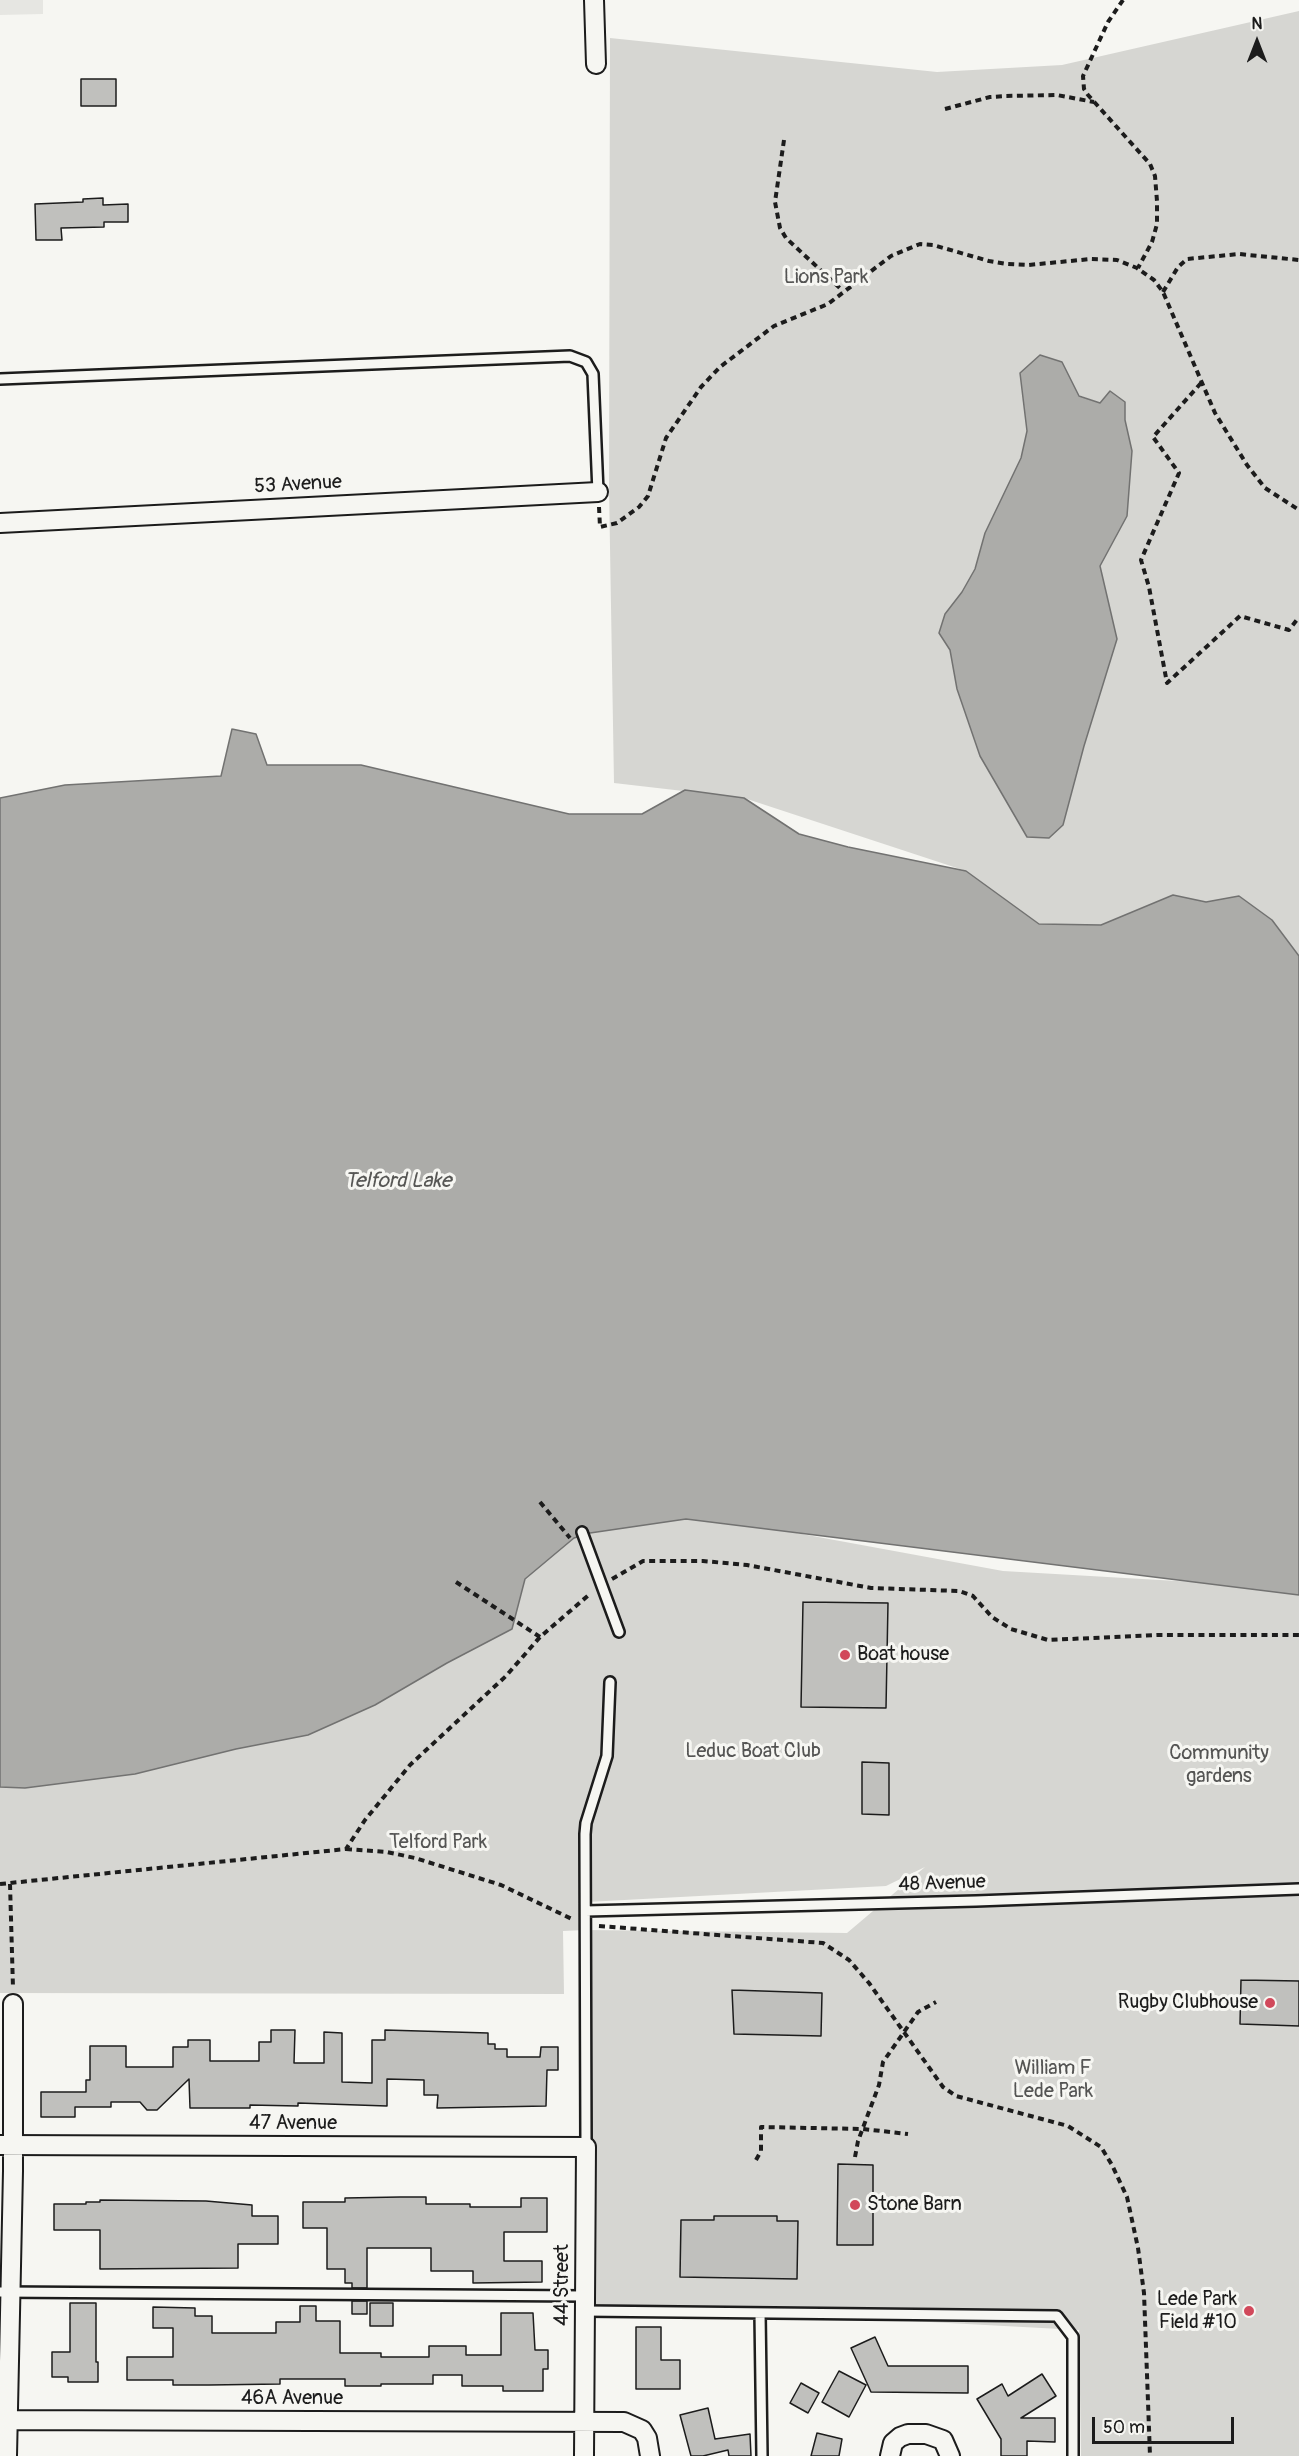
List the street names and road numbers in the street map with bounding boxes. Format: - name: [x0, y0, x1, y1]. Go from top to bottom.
- street label: 53 Avenue: [254, 471, 342, 499]
- street label: 48 Avenue: [898, 1870, 986, 1898]
- street label: 47 Avenue: [249, 2112, 337, 2136]
- street label: 44 Street: [551, 2244, 575, 2326]
- street label: 46A Avenue: [241, 2387, 343, 2411]

